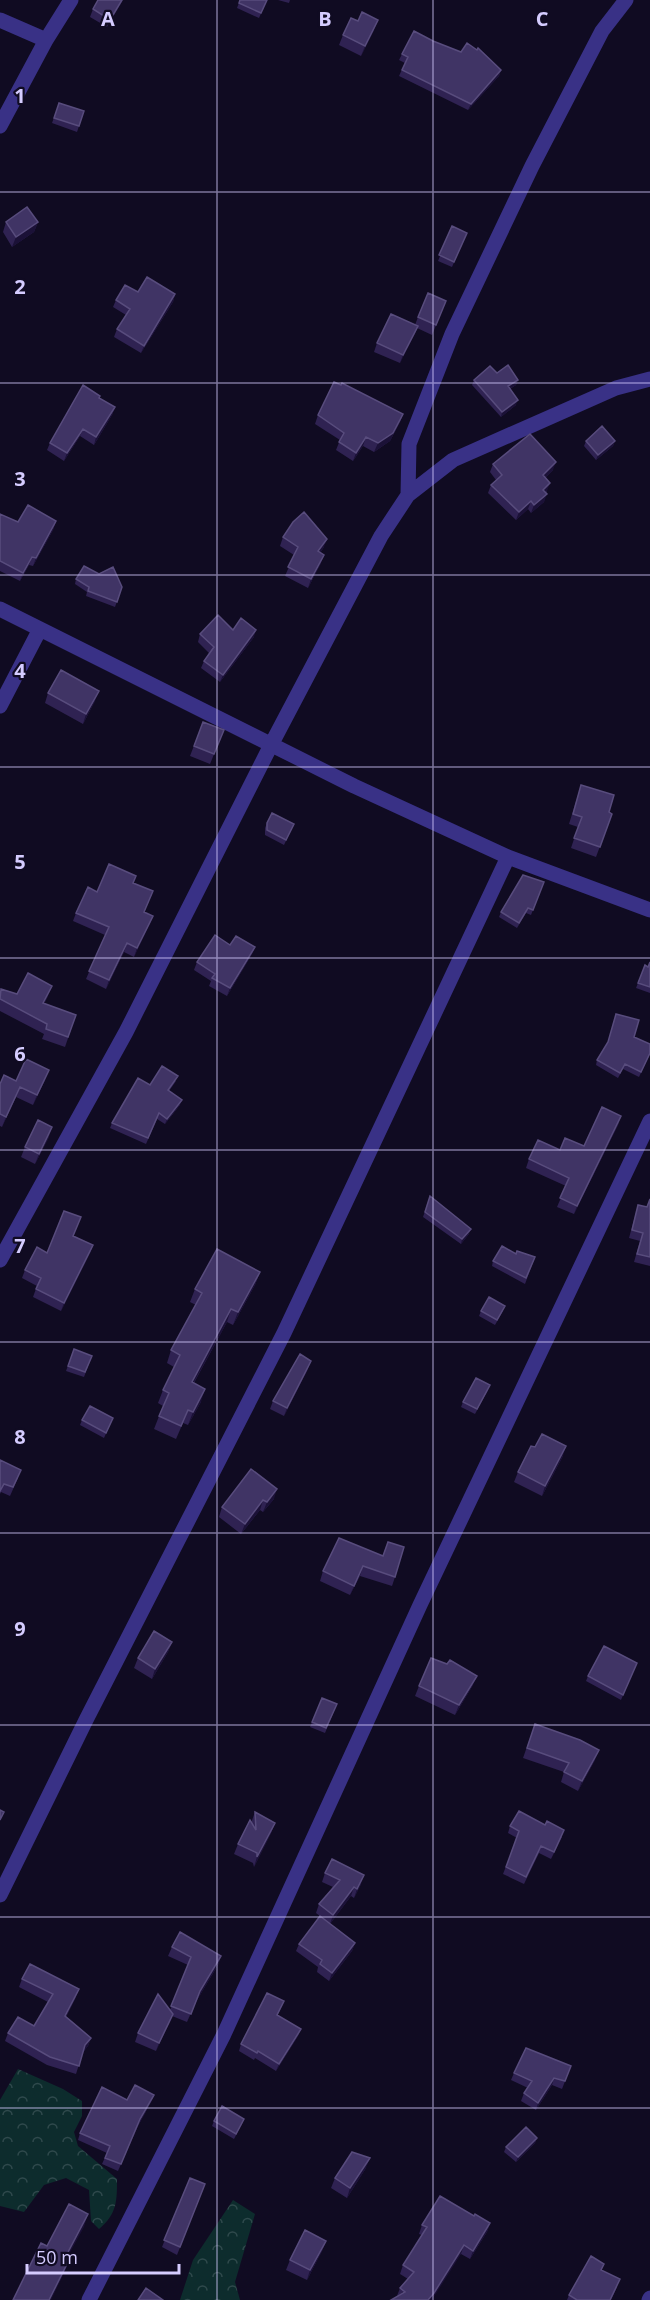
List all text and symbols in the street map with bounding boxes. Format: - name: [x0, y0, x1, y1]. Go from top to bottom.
- text: A: [101, 5, 115, 32]
- text: B: [318, 5, 332, 32]
- text: C: [536, 5, 549, 32]
- text: 1: [14, 82, 26, 109]
- text: 2: [14, 273, 26, 300]
- text: 3: [14, 465, 26, 492]
- text: 4: [14, 657, 26, 684]
- text: 5: [14, 848, 26, 875]
- text: 6: [14, 1040, 26, 1067]
- text: 7: [14, 1232, 26, 1259]
- text: 8: [14, 1423, 26, 1450]
- text: 9: [14, 1615, 26, 1642]
- scale bar: [27, 2237, 178, 2275]
- text: 50 m: [36, 2245, 78, 2269]

